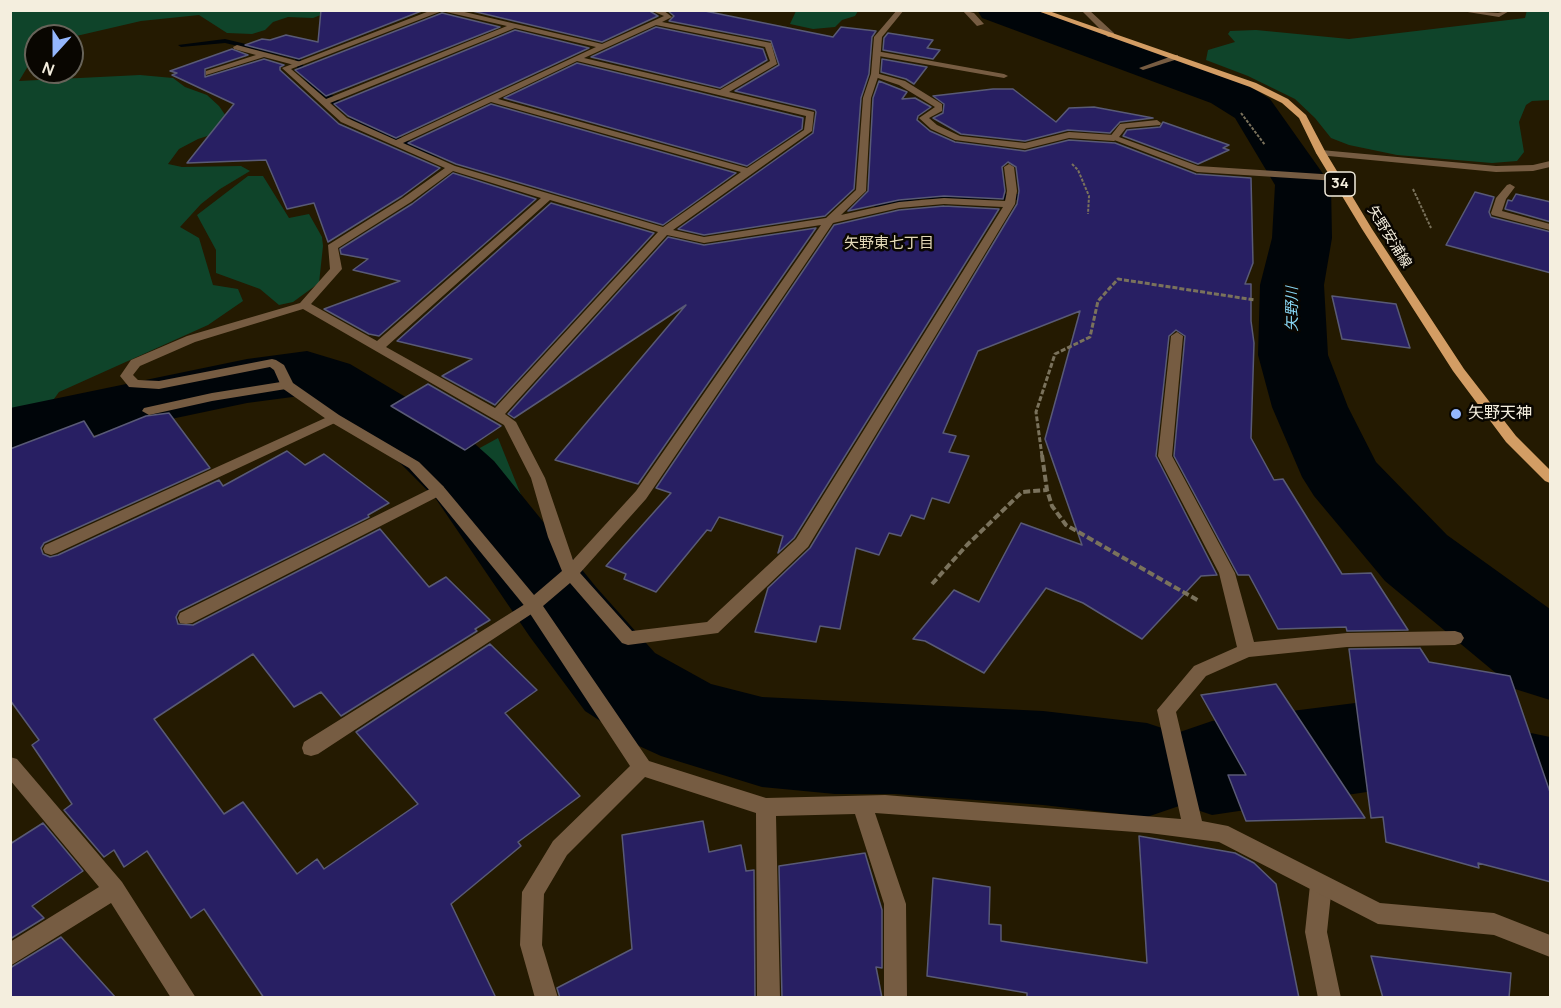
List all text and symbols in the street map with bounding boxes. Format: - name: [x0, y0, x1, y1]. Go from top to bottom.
- north arrow: [24, 24, 84, 84]
- text: N: [39, 57, 58, 81]
- road number: 34: [1325, 172, 1355, 196]
- street label: 矢野安浦線: [1363, 203, 1415, 271]
- district label: 矢野東七丁目: [844, 235, 934, 253]
- water label: 矢野川: [1284, 287, 1302, 331]
- place label: 矢野天神: [1468, 404, 1532, 424]
- marker: 矢野天神: [1449, 407, 1463, 421]

